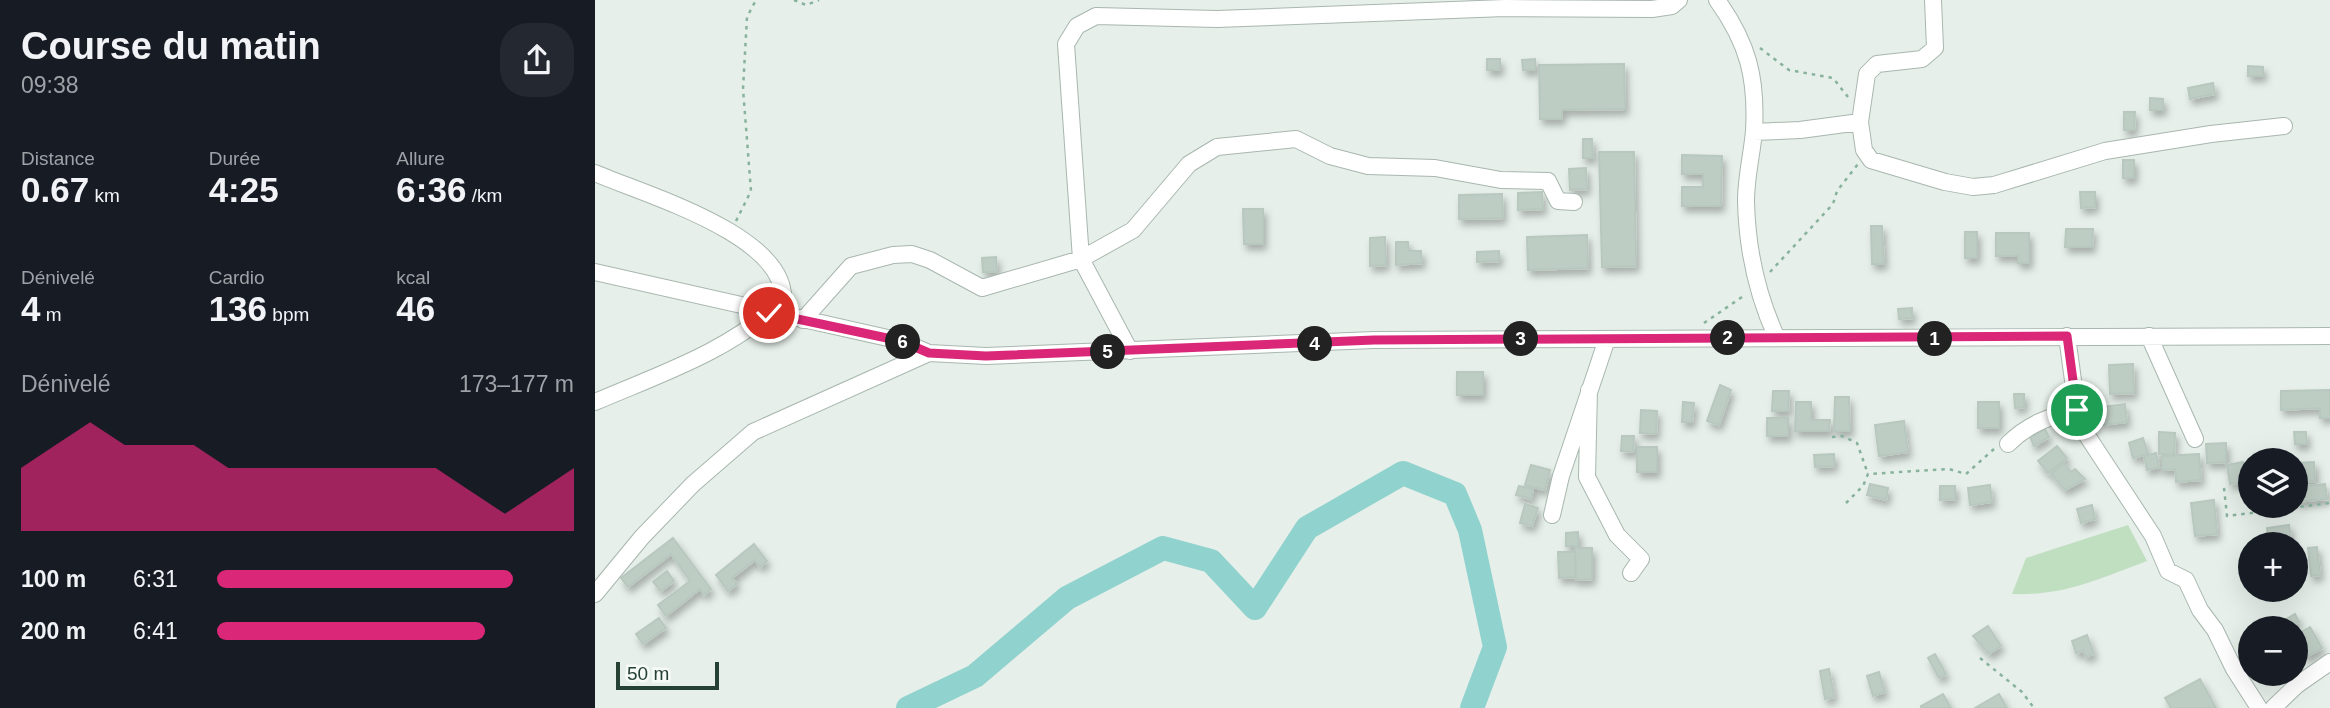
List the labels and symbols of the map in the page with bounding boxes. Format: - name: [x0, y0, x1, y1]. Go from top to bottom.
- pin: [739, 283, 799, 343]
- pin: 2: [1711, 320, 1745, 356]
- pin: 3: [1503, 322, 1539, 356]
- pin: 1: [1917, 322, 1953, 356]
- pin: 6: [885, 324, 921, 360]
- pin: 4: [1297, 326, 1333, 362]
- pin: 5: [1091, 334, 1125, 370]
- pin: [2047, 380, 2107, 440]
- scale bar: [616, 659, 719, 691]

